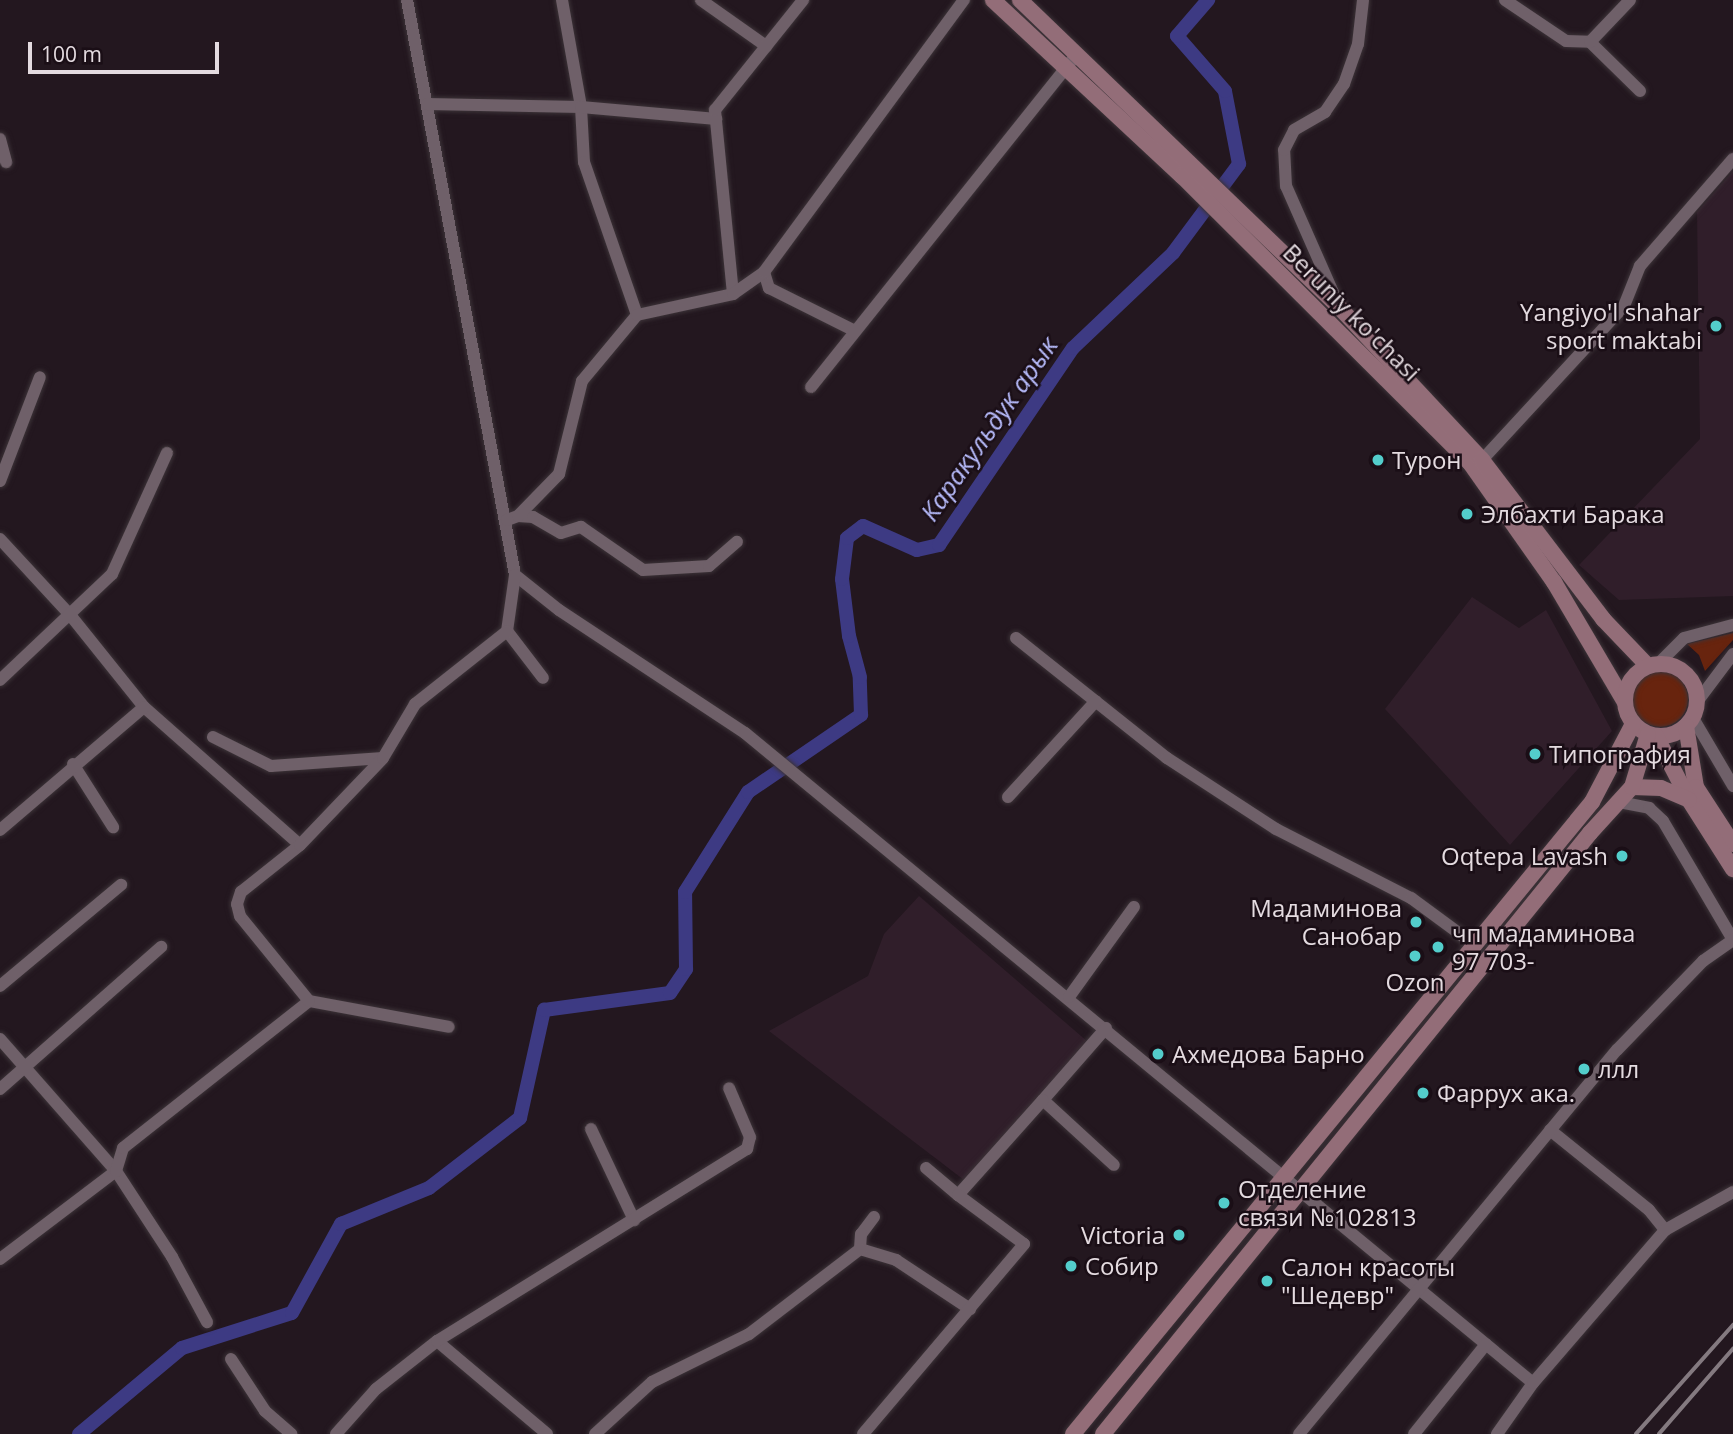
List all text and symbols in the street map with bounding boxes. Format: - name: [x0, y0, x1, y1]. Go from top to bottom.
- scale bar: [32, 28, 222, 72]
- text: 100 m: [41, 40, 102, 68]
- street label: Beruniy ko'chasi: [1278, 238, 1426, 386]
- place label: Yangiyo'l shahar sport maktabi: [1520, 298, 1702, 354]
- marker: Yangiyo'l shahar sport maktabi: [1708, 318, 1724, 334]
- water label: Каракульдук арык: [914, 331, 1064, 527]
- place label: Турон: [1392, 446, 1462, 474]
- marker: Турон: [1370, 452, 1386, 468]
- place label: Элбахти Барака: [1481, 500, 1665, 528]
- marker: Элбахти Барака: [1459, 506, 1475, 522]
- place label: Типография: [1549, 740, 1691, 768]
- marker: Типография: [1527, 746, 1543, 762]
- place label: Oqtepa Lavash: [1441, 842, 1608, 870]
- marker: Oqtepa Lavash: [1614, 848, 1630, 864]
- place label: Мадаминова Санобар: [1250, 894, 1402, 950]
- marker: Мадаминова Санобар: [1408, 914, 1424, 930]
- place label: чп мадаминова 97 703-: [1452, 919, 1635, 975]
- marker: чп мадаминова 97 703-: [1430, 939, 1446, 955]
- marker: Ozon: [1407, 948, 1423, 964]
- place label: Ozon: [1385, 968, 1445, 996]
- place label: Ахмедова Барно: [1172, 1040, 1365, 1068]
- marker: Ахмедова Барно: [1150, 1046, 1166, 1062]
- place label: ллл: [1598, 1055, 1639, 1083]
- marker: ллл: [1576, 1061, 1592, 1077]
- place label: Фаррух ака.: [1437, 1079, 1575, 1107]
- marker: Фаррух ака.: [1415, 1085, 1431, 1101]
- place label: Отделение связи №102813: [1238, 1175, 1416, 1231]
- marker: Отделение связи №102813: [1216, 1195, 1232, 1211]
- place label: Victoria: [1081, 1221, 1165, 1249]
- marker: Victoria: [1171, 1227, 1187, 1243]
- place label: Собир: [1085, 1252, 1159, 1280]
- place label: Салон красоты "Шедевр": [1281, 1253, 1455, 1309]
- marker: Собир: [1063, 1258, 1079, 1274]
- marker: Салон красоты "Шедевр": [1259, 1273, 1275, 1289]

